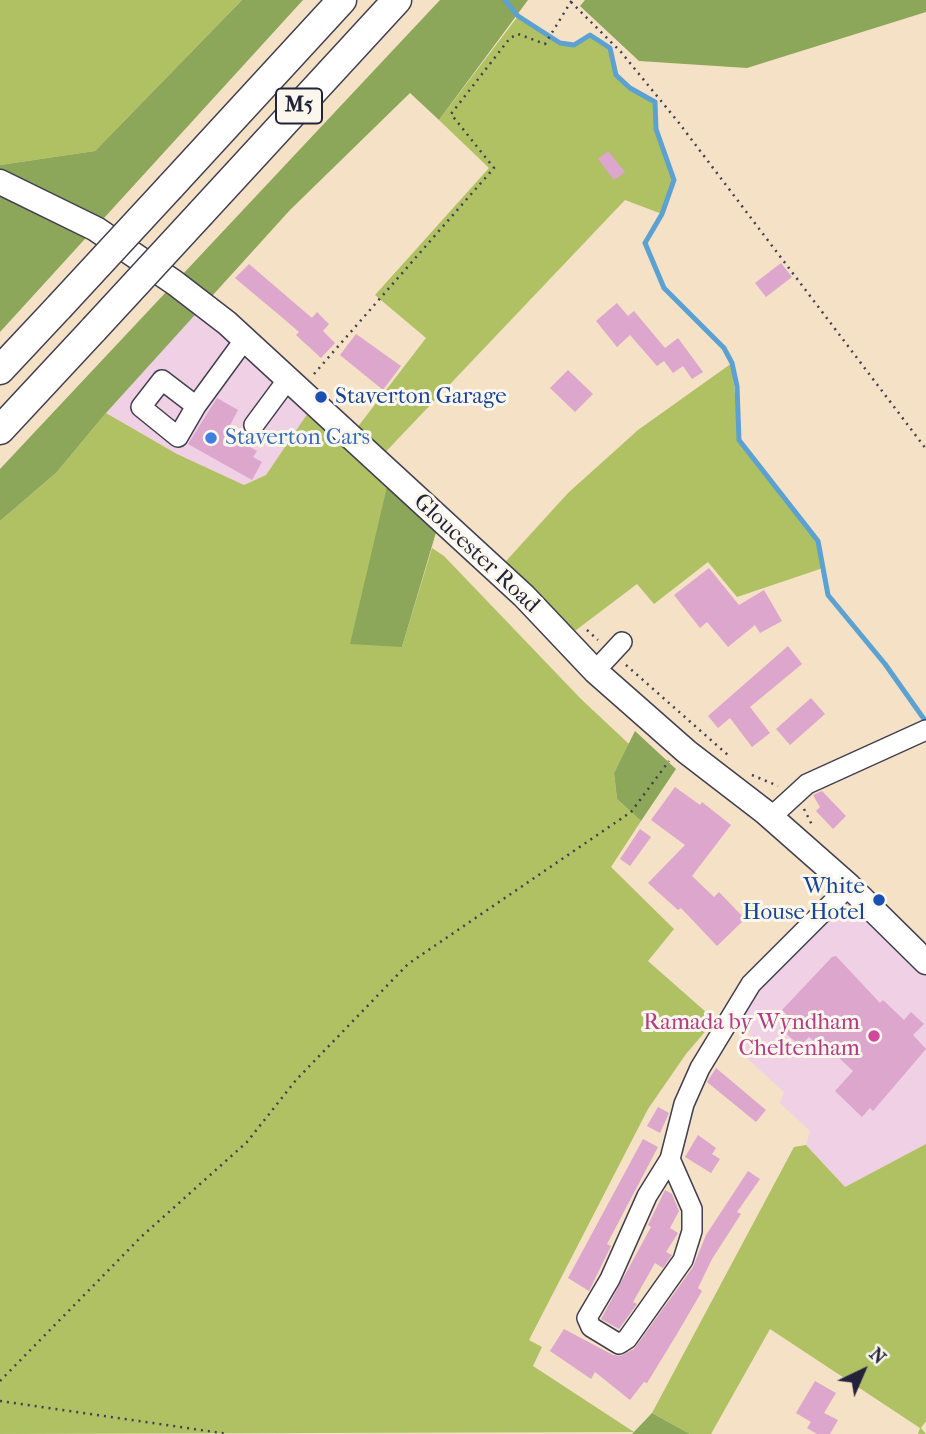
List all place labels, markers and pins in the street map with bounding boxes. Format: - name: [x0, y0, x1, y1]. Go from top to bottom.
- place label: Staverton Garage: [335, 383, 507, 411]
- marker: Staverton Garage: [313, 389, 329, 405]
- place label: Staverton Cars: [225, 424, 370, 452]
- marker: Staverton Cars: [203, 430, 219, 446]
- place label: White House Hotel: [743, 873, 865, 927]
- marker: White House Hotel: [871, 892, 887, 908]
- place label: Ramada by Wyndham Cheltenham: [643, 1009, 860, 1063]
- marker: Ramada by Wyndham Cheltenham: [866, 1028, 882, 1044]

